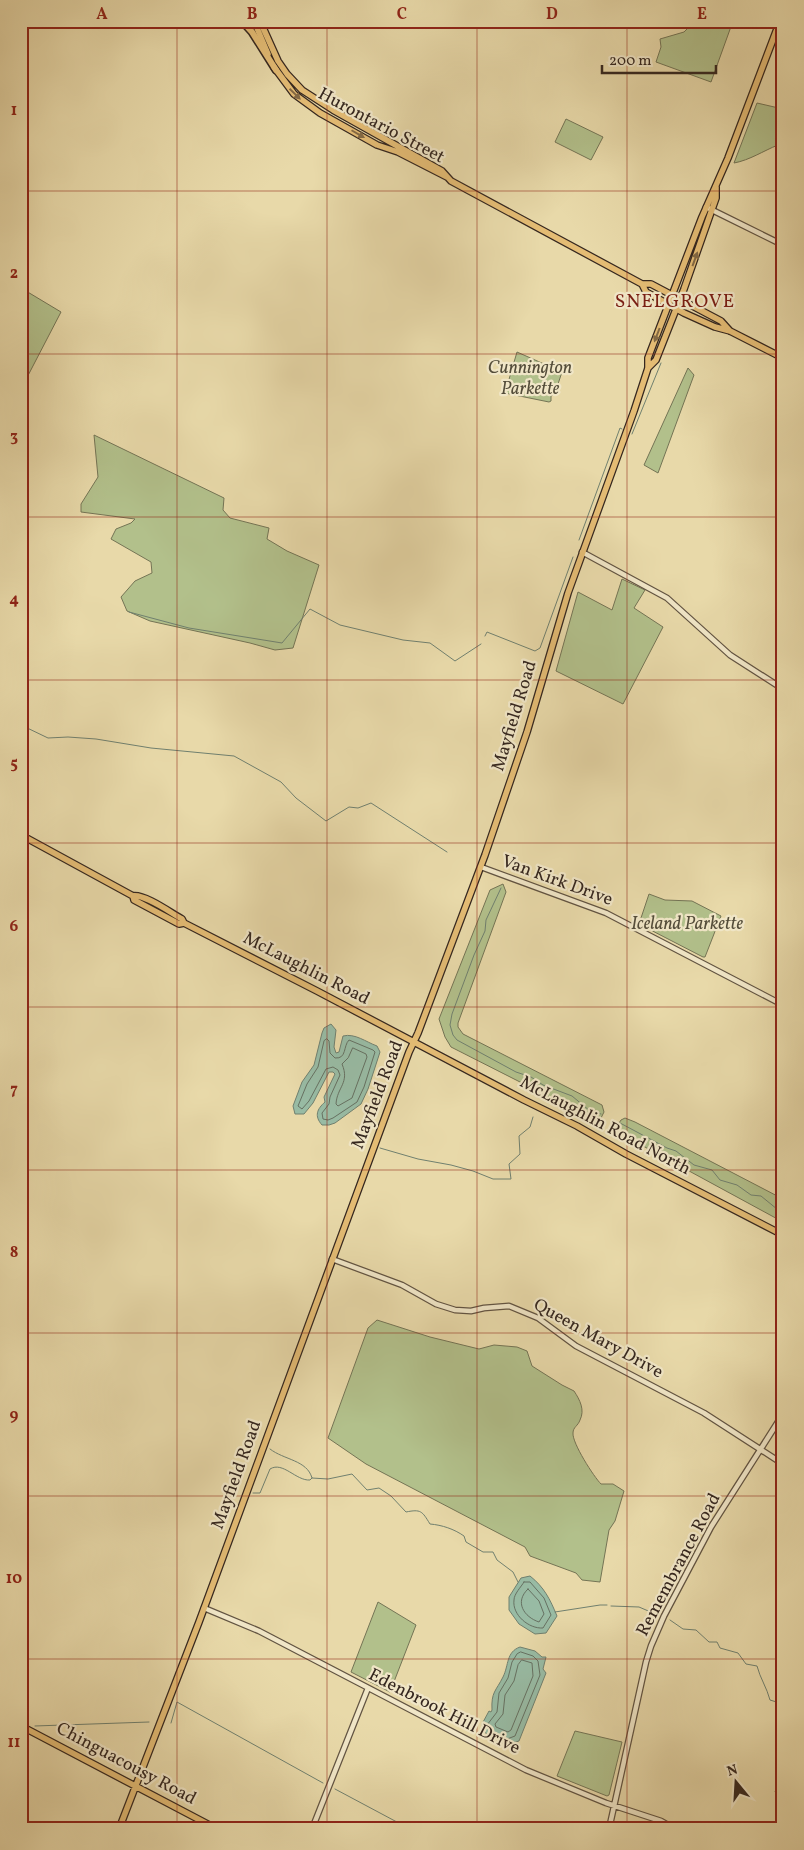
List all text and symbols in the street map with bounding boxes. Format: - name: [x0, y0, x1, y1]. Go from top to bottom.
- text: A: [96, 4, 108, 26]
- text: B: [247, 4, 258, 26]
- text: C: [397, 4, 407, 26]
- text: D: [546, 4, 558, 26]
- text: E: [697, 4, 707, 26]
- scale bar: [602, 42, 715, 74]
- text: 200 m: [609, 51, 652, 72]
- street label: Hurontario Street: [313, 82, 449, 170]
- one-way arrow: [289, 88, 301, 100]
- text: 1: [11, 100, 17, 122]
- one-way arrow: [351, 129, 364, 138]
- one-way arrow: [692, 252, 699, 267]
- text: 2: [10, 263, 18, 285]
- district label: SNELGROVE: [615, 289, 735, 315]
- one-way arrow: [653, 328, 660, 343]
- park label: Cunnington Parkette: [488, 356, 572, 402]
- text: 3: [10, 426, 18, 448]
- text: 4: [9, 589, 19, 611]
- street label: Mayfield Road: [486, 658, 544, 774]
- text: 5: [10, 753, 18, 775]
- street label: Van Kirk Drive: [498, 849, 616, 913]
- park label: Iceland Parkette: [631, 912, 743, 937]
- text: 6: [10, 916, 19, 938]
- street label: McLaughlin Road: [238, 926, 374, 1012]
- street label: Mayfield Road: [346, 1037, 410, 1153]
- street label: McLaughlin Road North: [515, 1070, 695, 1182]
- text: 7: [10, 1079, 18, 1101]
- text: 8: [10, 1242, 18, 1264]
- street label: Queen Mary Drive: [529, 1293, 667, 1385]
- text: 9: [10, 1405, 19, 1427]
- street label: Mayfield Road: [206, 1417, 268, 1533]
- street label: Remembrance Road: [631, 1489, 727, 1641]
- text: 10: [6, 1568, 22, 1590]
- street label: Edenbrook Hill Drive: [364, 1663, 524, 1761]
- street label: Chinguacousy Road: [51, 1716, 201, 1812]
- text: 11: [8, 1732, 20, 1754]
- north arrow: [712, 1758, 762, 1808]
- text: N: [725, 1760, 740, 1782]

